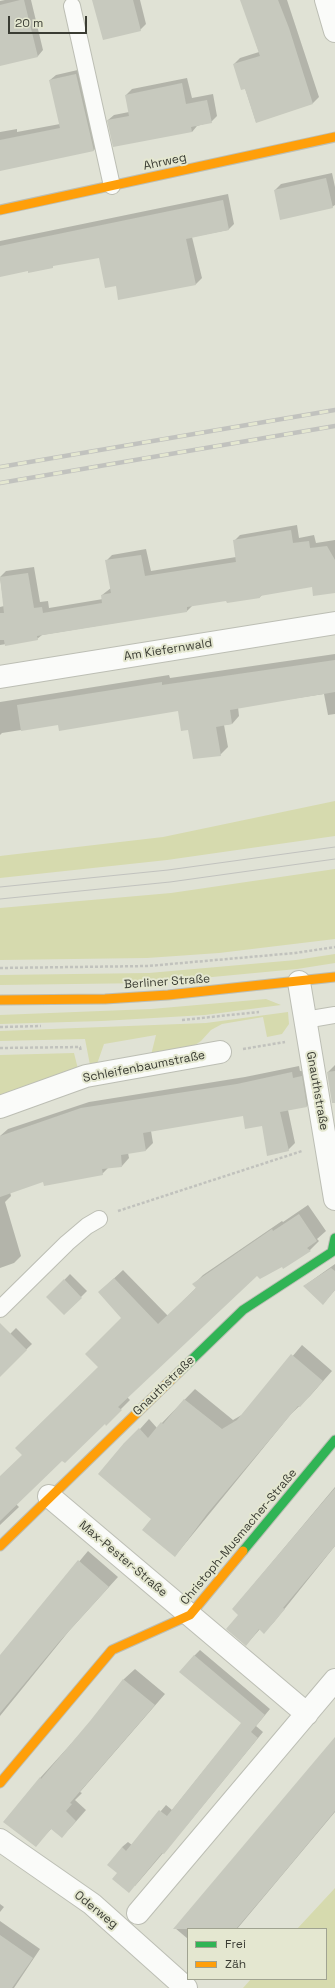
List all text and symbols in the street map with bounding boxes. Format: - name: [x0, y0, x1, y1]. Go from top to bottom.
- scale bar: [10, 8, 89, 34]
- text: 20 m: [15, 15, 43, 31]
- street label: Ahrweg: [142, 150, 188, 174]
- street label: Am Kiefernwald: [123, 636, 213, 664]
- street label: Berliner Straße: [123, 972, 211, 992]
- street label: Schleifenbaumstraße: [82, 1048, 206, 1086]
- street label: Gnauthstraße: [303, 1050, 331, 1132]
- street label: Gnauthstraße: [130, 1353, 198, 1419]
- street label: Christoph-Musmacher-Straße: [178, 1466, 300, 1608]
- street label: Max-Pester-Straße: [76, 1518, 170, 1600]
- street label: Oderweg: [71, 1888, 121, 1932]
- legend: [187, 1928, 327, 1980]
- text: Frei: [225, 1936, 246, 1952]
- text: Zäh: [225, 1956, 246, 1972]

